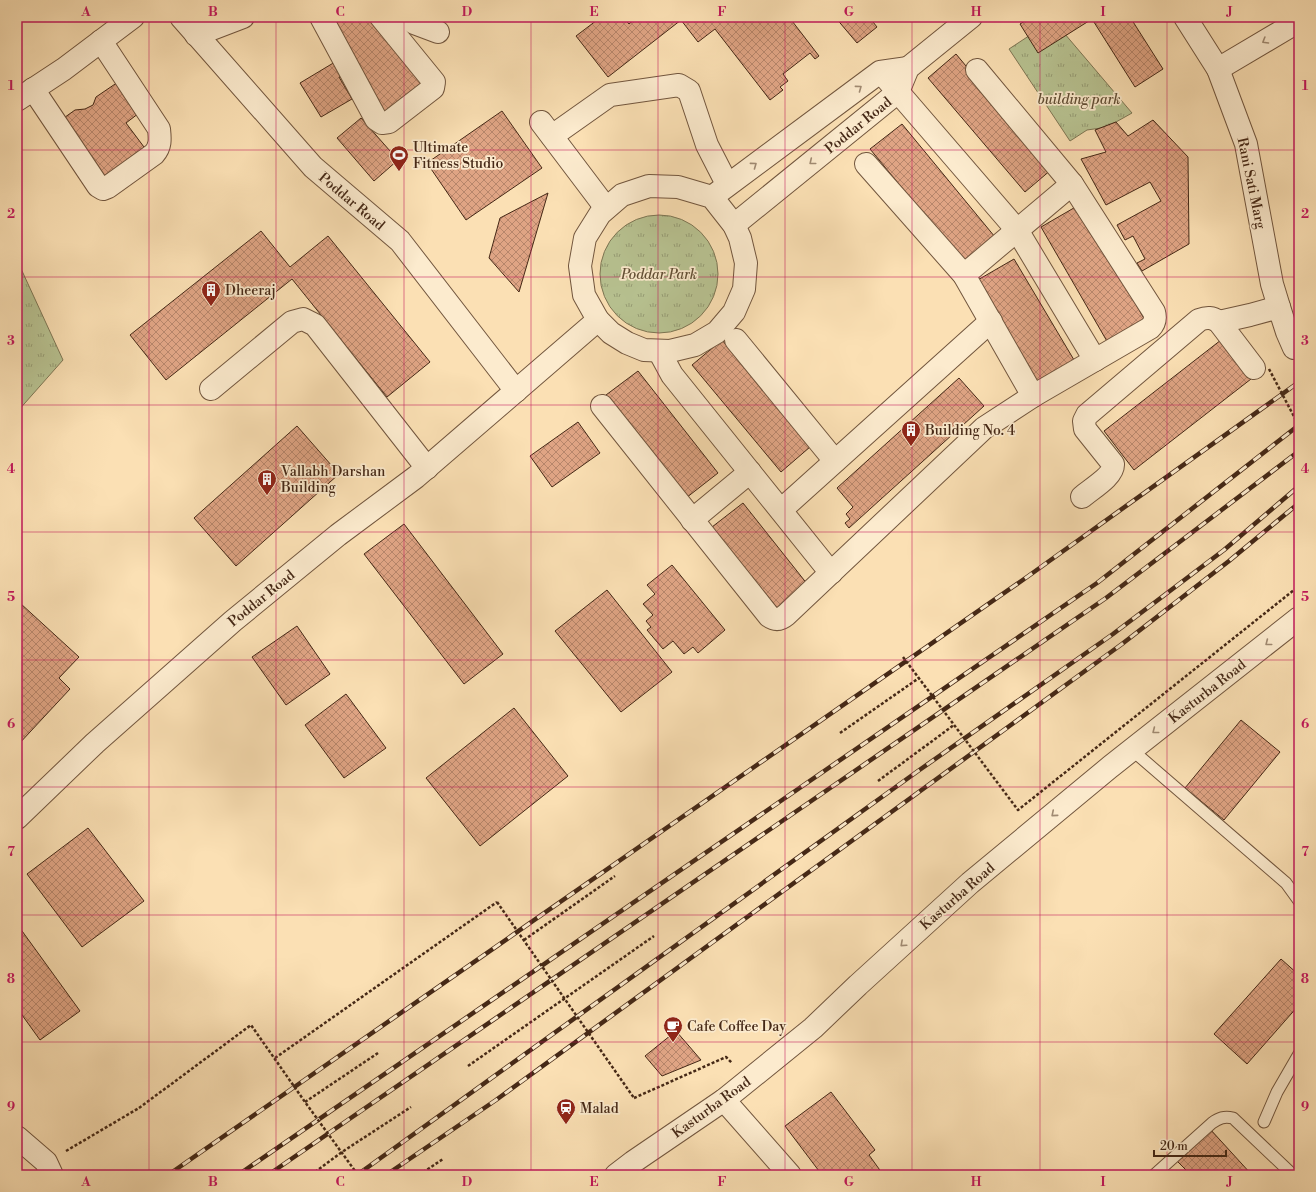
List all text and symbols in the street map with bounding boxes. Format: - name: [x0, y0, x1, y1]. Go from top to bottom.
- text: A: [80, 4, 91, 20]
- text: B: [208, 4, 218, 20]
- text: C: [335, 4, 345, 20]
- text: D: [462, 4, 472, 20]
- text: E: [589, 4, 599, 20]
- text: F: [717, 4, 727, 20]
- text: G: [844, 4, 855, 20]
- text: H: [971, 4, 982, 20]
- text: I: [1100, 4, 1106, 20]
- text: J: [1225, 4, 1233, 20]
- one-way arrow: [1262, 36, 1269, 44]
- text: 1: [8, 78, 15, 94]
- text: 1: [1302, 78, 1309, 94]
- one-way arrow: [854, 86, 861, 93]
- park label: building park: [1037, 91, 1121, 109]
- street label: Poddar Road: [822, 93, 896, 158]
- street label: Rani Sati Marg: [1233, 136, 1270, 231]
- place label: Ultimate Fitness Studio: [413, 139, 504, 173]
- sports icon: Ultimate Fitness Studio: [388, 144, 410, 172]
- one-way arrow: [810, 157, 817, 164]
- one-way arrow: [749, 163, 756, 170]
- street label: Poddar Road: [315, 169, 388, 235]
- text: 2: [7, 206, 15, 222]
- text: 2: [1301, 206, 1309, 222]
- park label: Poddar Park: [620, 266, 697, 284]
- building icon: Dheeraj: [200, 279, 222, 307]
- place label: Dheeraj: [225, 282, 276, 300]
- text: 3: [7, 333, 15, 349]
- text: 3: [1301, 333, 1309, 349]
- building icon: Building No. 4: [900, 419, 922, 447]
- place label: Building No. 4: [924, 422, 1015, 440]
- text: 4: [7, 461, 16, 477]
- text: 4: [1301, 461, 1310, 477]
- place label: Vallabh Darshan Building: [280, 463, 386, 497]
- building icon: Vallabh Darshan Building: [256, 468, 278, 496]
- street label: Poddar Road: [225, 566, 299, 631]
- text: 5: [7, 589, 15, 605]
- text: 5: [1301, 589, 1309, 605]
- one-way arrow: [1266, 638, 1273, 645]
- street label: Kasturba Road: [1165, 656, 1250, 728]
- text: 6: [7, 716, 15, 732]
- text: 6: [1301, 716, 1309, 732]
- one-way arrow: [1152, 727, 1159, 734]
- one-way arrow: [1052, 809, 1059, 816]
- text: 7: [7, 844, 15, 860]
- text: 7: [1301, 844, 1309, 860]
- street label: Kasturba Road: [917, 859, 999, 934]
- one-way arrow: [900, 939, 908, 947]
- text: 8: [7, 971, 15, 987]
- text: 8: [1301, 971, 1309, 987]
- cafe icon: Cafe Coffee Day: [662, 1015, 684, 1043]
- place label: Cafe Coffee Day: [687, 1018, 786, 1036]
- street label: Kasturba Road: [669, 1073, 755, 1143]
- station icon: Malad: [555, 1097, 577, 1125]
- text: 9: [7, 1099, 15, 1115]
- text: 9: [1301, 1099, 1309, 1115]
- place label: Malad: [580, 1100, 619, 1118]
- scale bar: [1154, 1132, 1226, 1158]
- text: 20 m: [1160, 1139, 1188, 1154]
- text: A: [80, 1174, 91, 1190]
- text: B: [208, 1174, 218, 1190]
- text: C: [335, 1174, 345, 1190]
- text: D: [462, 1174, 472, 1190]
- text: E: [589, 1174, 599, 1190]
- text: F: [717, 1174, 727, 1190]
- text: G: [844, 1174, 855, 1190]
- text: H: [971, 1174, 982, 1190]
- text: I: [1100, 1174, 1106, 1190]
- text: J: [1225, 1174, 1233, 1190]

